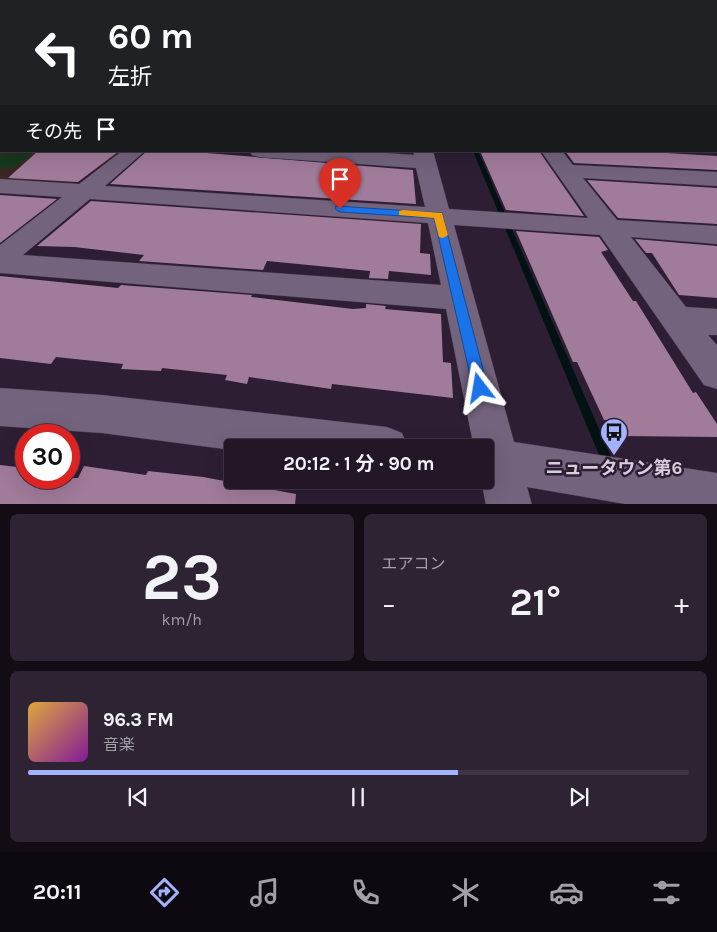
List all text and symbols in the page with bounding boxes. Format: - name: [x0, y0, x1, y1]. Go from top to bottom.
- text: 60 m: [108, 16, 193, 57]
- icon: left: [25, 20, 90, 85]
- text: 左折: [108, 64, 152, 90]
- icon: arrive: [92, 115, 120, 143]
- text: その先: [25, 121, 82, 143]
- pin: [319, 158, 361, 209]
- icon: arrive: [326, 165, 354, 193]
- position arrow: [453, 361, 505, 413]
- bus stop icon: ニュータウン第6: [599, 417, 629, 456]
- speed limit sign: 30: [15, 424, 80, 489]
- text: 20:12 · 1 分 · 90 m: [283, 453, 435, 475]
- place label: ニュータウン第6: [546, 457, 683, 479]
- text: 23: [142, 539, 222, 615]
- text: エアコン: [382, 554, 446, 573]
- text: 21°: [510, 580, 561, 625]
- text: −: [382, 587, 396, 620]
- text: +: [674, 587, 689, 620]
- text: km/h: [161, 610, 202, 629]
- text: 96.3 FM: [103, 709, 174, 731]
- text: 音楽: [103, 735, 135, 754]
- icon: previous: [124, 783, 152, 811]
- icon: pause: [344, 783, 372, 811]
- icon: next: [565, 783, 593, 811]
- icon: directions: [147, 875, 182, 910]
- icon: music: [247, 875, 282, 910]
- icon: phone: [348, 875, 383, 910]
- icon: climate: [448, 875, 483, 910]
- icon: car: [549, 875, 584, 910]
- icon: filters: [649, 875, 684, 910]
- text: 20:11: [33, 879, 82, 905]

